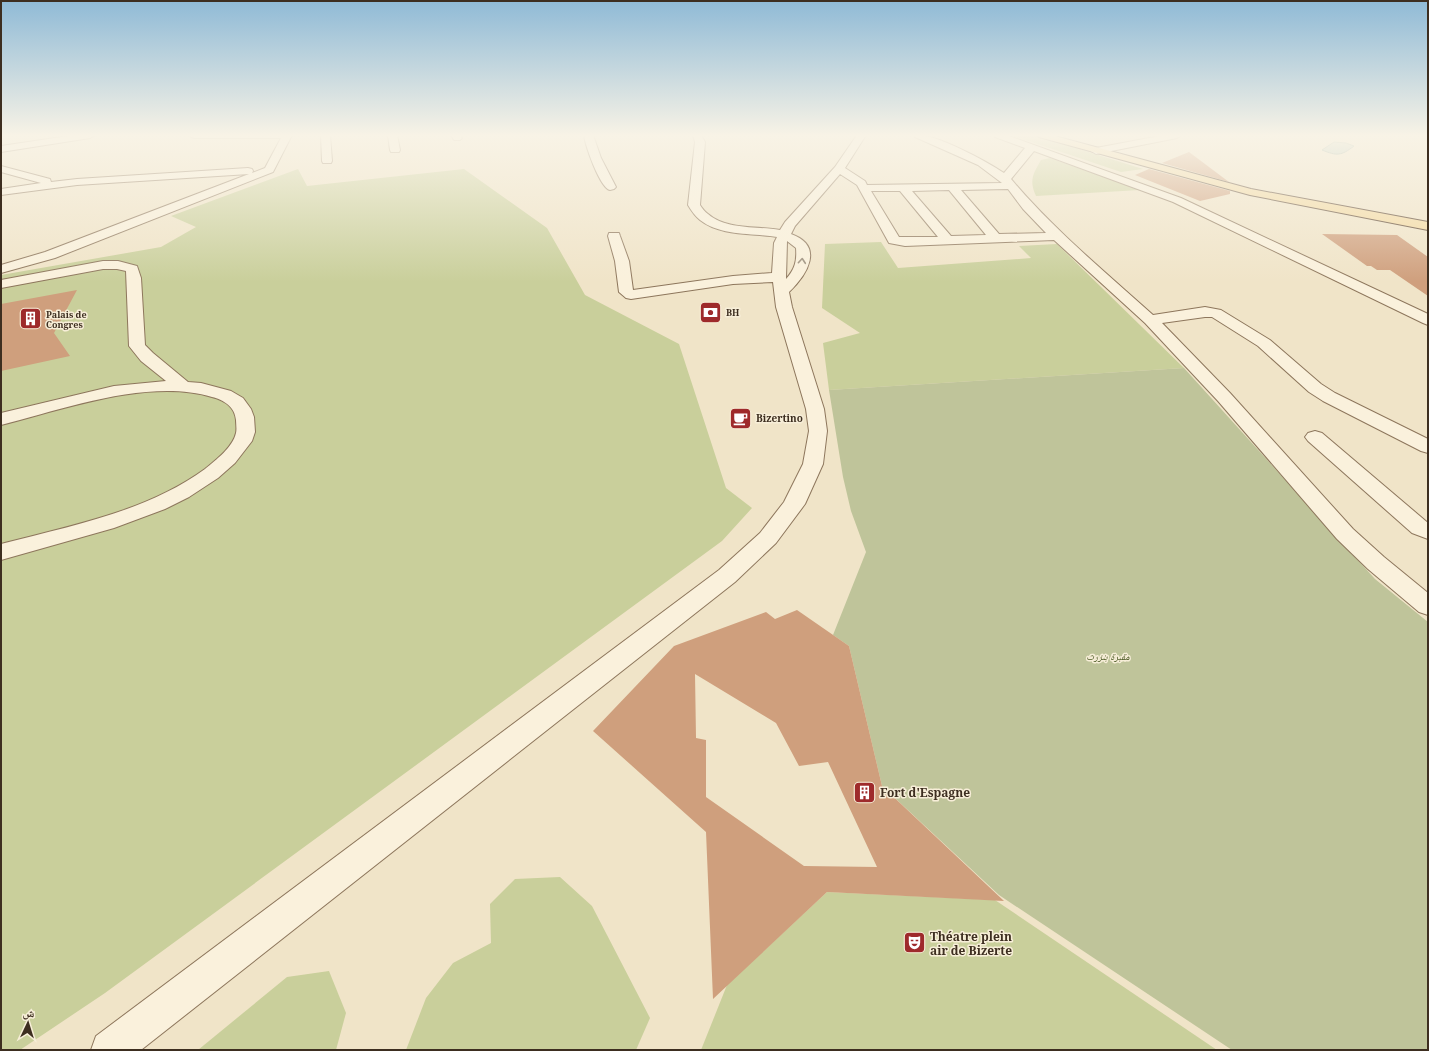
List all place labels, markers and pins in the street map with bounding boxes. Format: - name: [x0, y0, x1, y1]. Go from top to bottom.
- bank icon: BH: [698, 299, 724, 325]
- building icon: Palais de Congres: [18, 306, 44, 332]
- place label: BH: [726, 306, 740, 319]
- place label: Palais de Congres: [46, 308, 87, 331]
- cafe icon: Bizertino: [728, 405, 754, 431]
- place label: Bizertino: [756, 411, 803, 425]
- building icon: Fort d'Espagne: [852, 779, 878, 805]
- place label: Fort d'Espagne: [880, 784, 970, 801]
- place label: Théatre plein air de Bizerte: [930, 928, 1012, 959]
- theatre icon: Théatre plein air de Bizerte: [902, 930, 928, 956]

